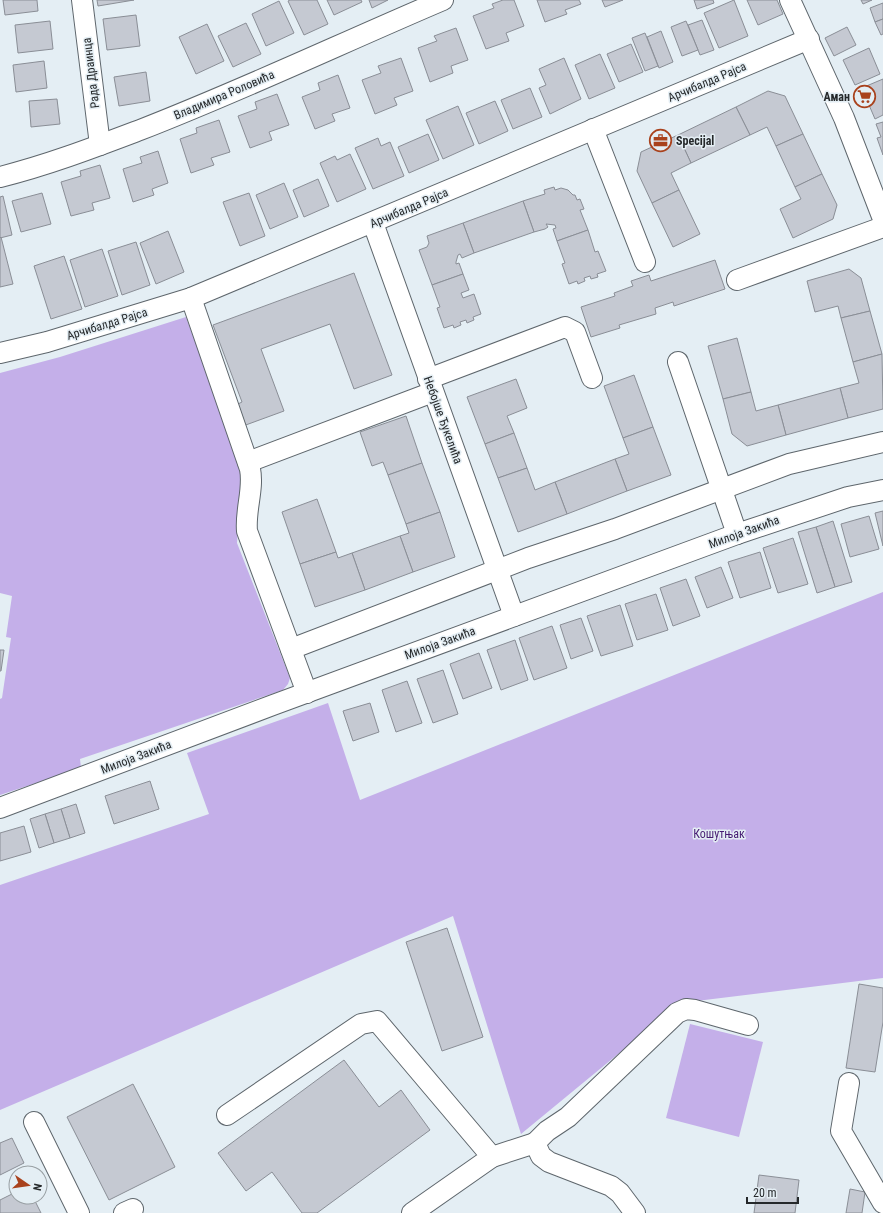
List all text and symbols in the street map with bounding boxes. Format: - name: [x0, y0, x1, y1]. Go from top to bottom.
- street label: Рада Драинца: [80, 37, 102, 109]
- street label: Арчибалда Рајса: [666, 59, 748, 105]
- street label: Владимира Роловића: [172, 67, 277, 123]
- supermarket icon: Аман: [852, 84, 878, 110]
- place label: Аман: [824, 90, 850, 104]
- office icon: Specijal: [647, 128, 673, 154]
- place label: Specijal: [676, 134, 714, 148]
- street label: Арчибалда Рајса: [368, 185, 450, 231]
- street label: Арчибалда Рајса: [65, 305, 149, 343]
- street label: Небојше Ђукелића: [421, 374, 465, 466]
- street label: Милоја Закића: [707, 513, 781, 551]
- street label: Милоја Закића: [403, 624, 477, 662]
- street label: Милоја Закића: [99, 737, 173, 777]
- park label: Кошутњак: [693, 827, 745, 841]
- north arrow: [8, 1165, 48, 1205]
- scale bar: [747, 1179, 798, 1205]
- text: N: [30, 1182, 44, 1192]
- text: 20 m: [753, 1186, 777, 1200]

